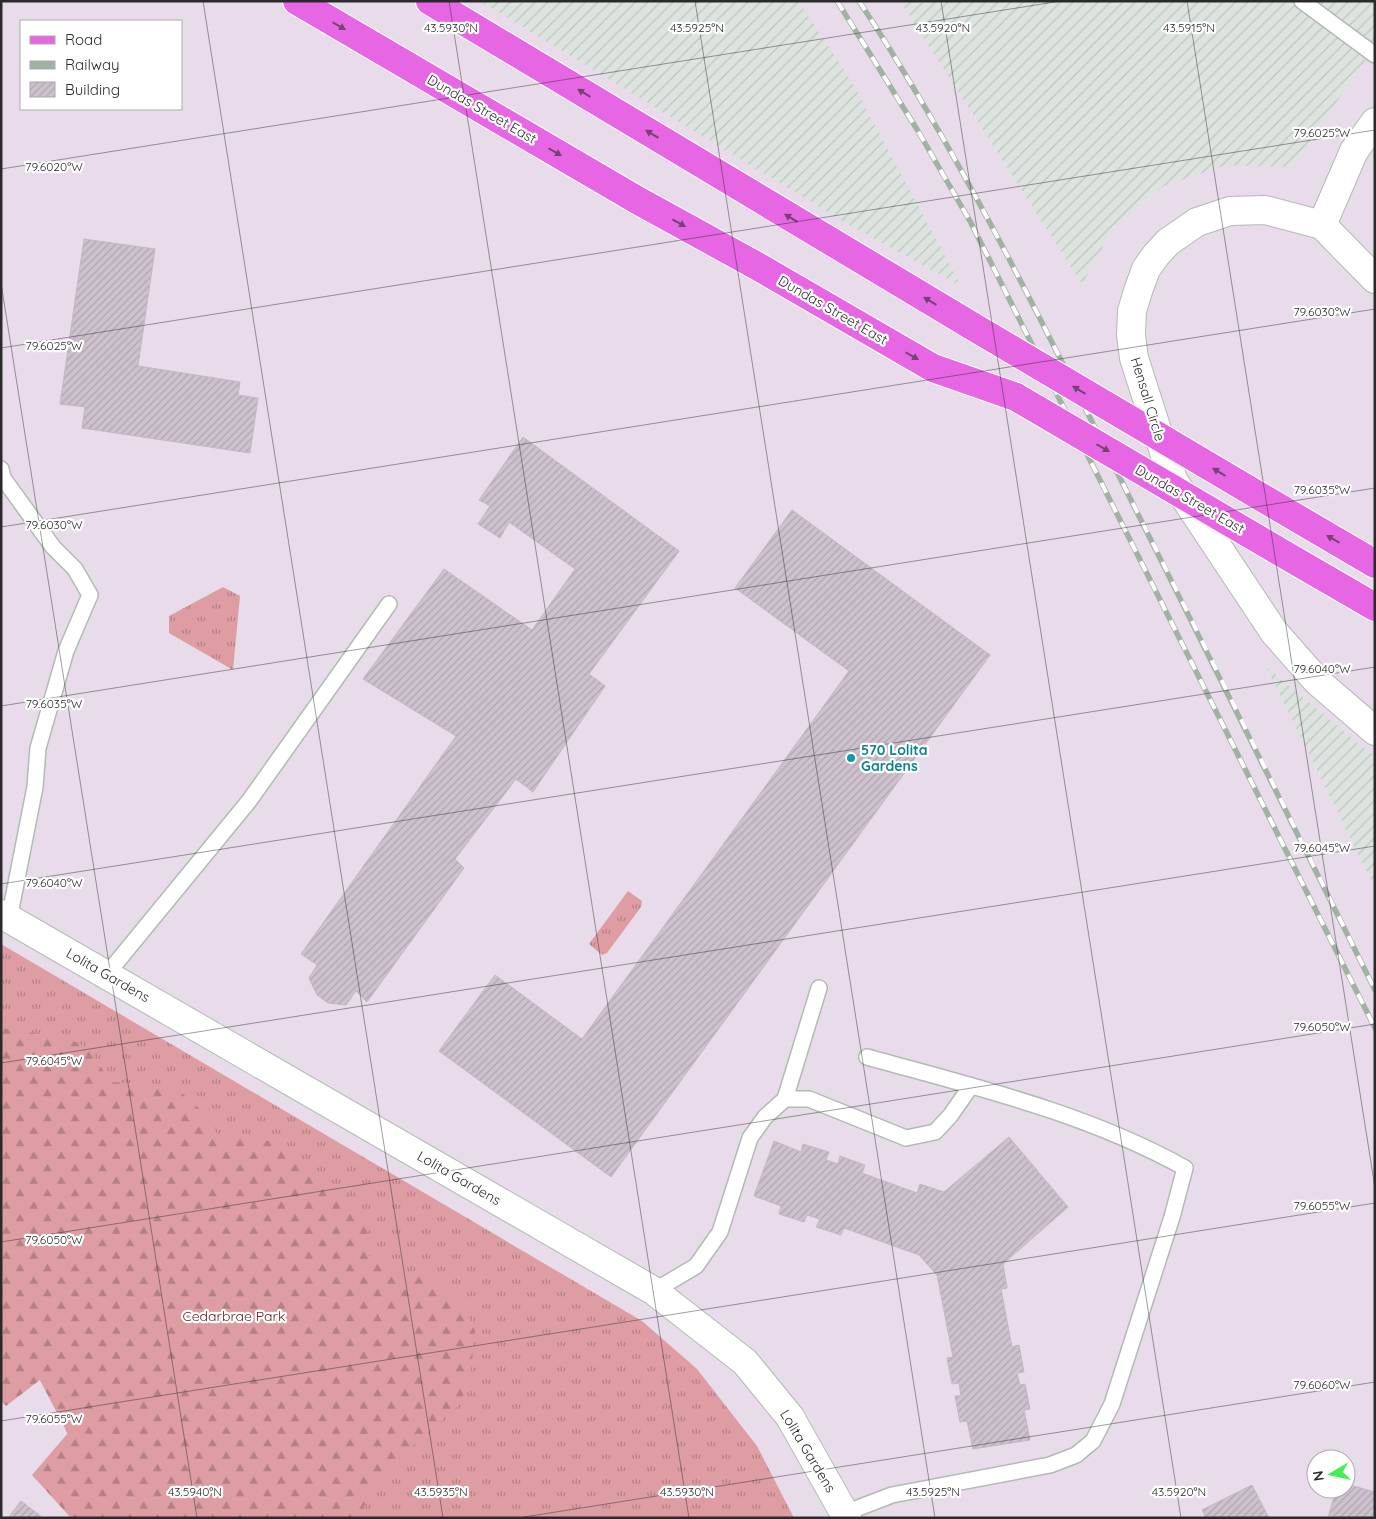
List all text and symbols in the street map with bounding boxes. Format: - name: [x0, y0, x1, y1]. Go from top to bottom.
- legend: [20, 20, 182, 110]
- text: 43.5930°N: [424, 20, 478, 35]
- text: 43.5925°N: [670, 20, 724, 35]
- text: 43.5920°N: [916, 20, 970, 35]
- text: 43.5915°N: [1163, 20, 1215, 35]
- one-way arrow: [332, 21, 345, 30]
- text: Road: [65, 30, 102, 49]
- text: Railway: [65, 55, 120, 74]
- street label: Dundas Street East: [424, 70, 540, 148]
- text: Building: [65, 80, 120, 99]
- one-way arrow: [577, 88, 590, 97]
- text: 79.6025°W: [1294, 125, 1351, 140]
- one-way arrow: [645, 129, 658, 138]
- one-way arrow: [548, 147, 561, 156]
- text: 79.6020°W: [25, 159, 83, 174]
- one-way arrow: [784, 214, 797, 223]
- one-way arrow: [673, 219, 686, 228]
- street label: Dundas Street East: [775, 271, 891, 349]
- one-way arrow: [924, 297, 937, 306]
- text: 79.6030°W: [1293, 304, 1351, 319]
- text: 79.6025°W: [26, 338, 83, 353]
- one-way arrow: [905, 351, 918, 360]
- street label: Hensall Circle: [1127, 355, 1169, 443]
- one-way arrow: [1072, 385, 1086, 394]
- one-way arrow: [1096, 444, 1110, 453]
- street label: Dundas Street East: [1132, 460, 1248, 538]
- one-way arrow: [1212, 468, 1225, 477]
- text: 79.6035°W: [1294, 482, 1351, 497]
- text: 79.6030°W: [25, 517, 83, 532]
- one-way arrow: [1326, 535, 1339, 544]
- text: 79.6040°W: [1293, 661, 1351, 676]
- text: 79.6035°W: [26, 696, 83, 711]
- place label: 570 Lolita Gardens: [861, 741, 927, 775]
- marker: 570 Lolita Gardens: [845, 752, 857, 764]
- text: 79.6045°W: [1294, 840, 1351, 855]
- text: 79.6040°W: [25, 875, 83, 890]
- street label: Lolita Gardens: [63, 944, 153, 1006]
- text: 79.6050°W: [1293, 1019, 1351, 1034]
- text: 79.6045°W: [26, 1053, 83, 1068]
- street label: Lolita Gardens: [414, 1147, 504, 1209]
- text: 79.6055°W: [1294, 1198, 1351, 1213]
- text: 79.6050°W: [25, 1232, 83, 1247]
- park label: Cedarbrae Park: [183, 1307, 285, 1325]
- text: 79.6060°W: [1293, 1377, 1351, 1392]
- street label: Lolita Gardens: [776, 1406, 840, 1496]
- text: 79.6055°W: [26, 1411, 83, 1426]
- north arrow: [1306, 1449, 1356, 1499]
- text: N: [1308, 1470, 1328, 1483]
- text: 43.5940°N: [168, 1484, 222, 1499]
- text: 43.5935°N: [414, 1484, 468, 1499]
- text: 43.5930°N: [660, 1484, 714, 1499]
- text: 43.5925°N: [906, 1484, 960, 1499]
- text: 43.5920°N: [1152, 1484, 1206, 1499]

